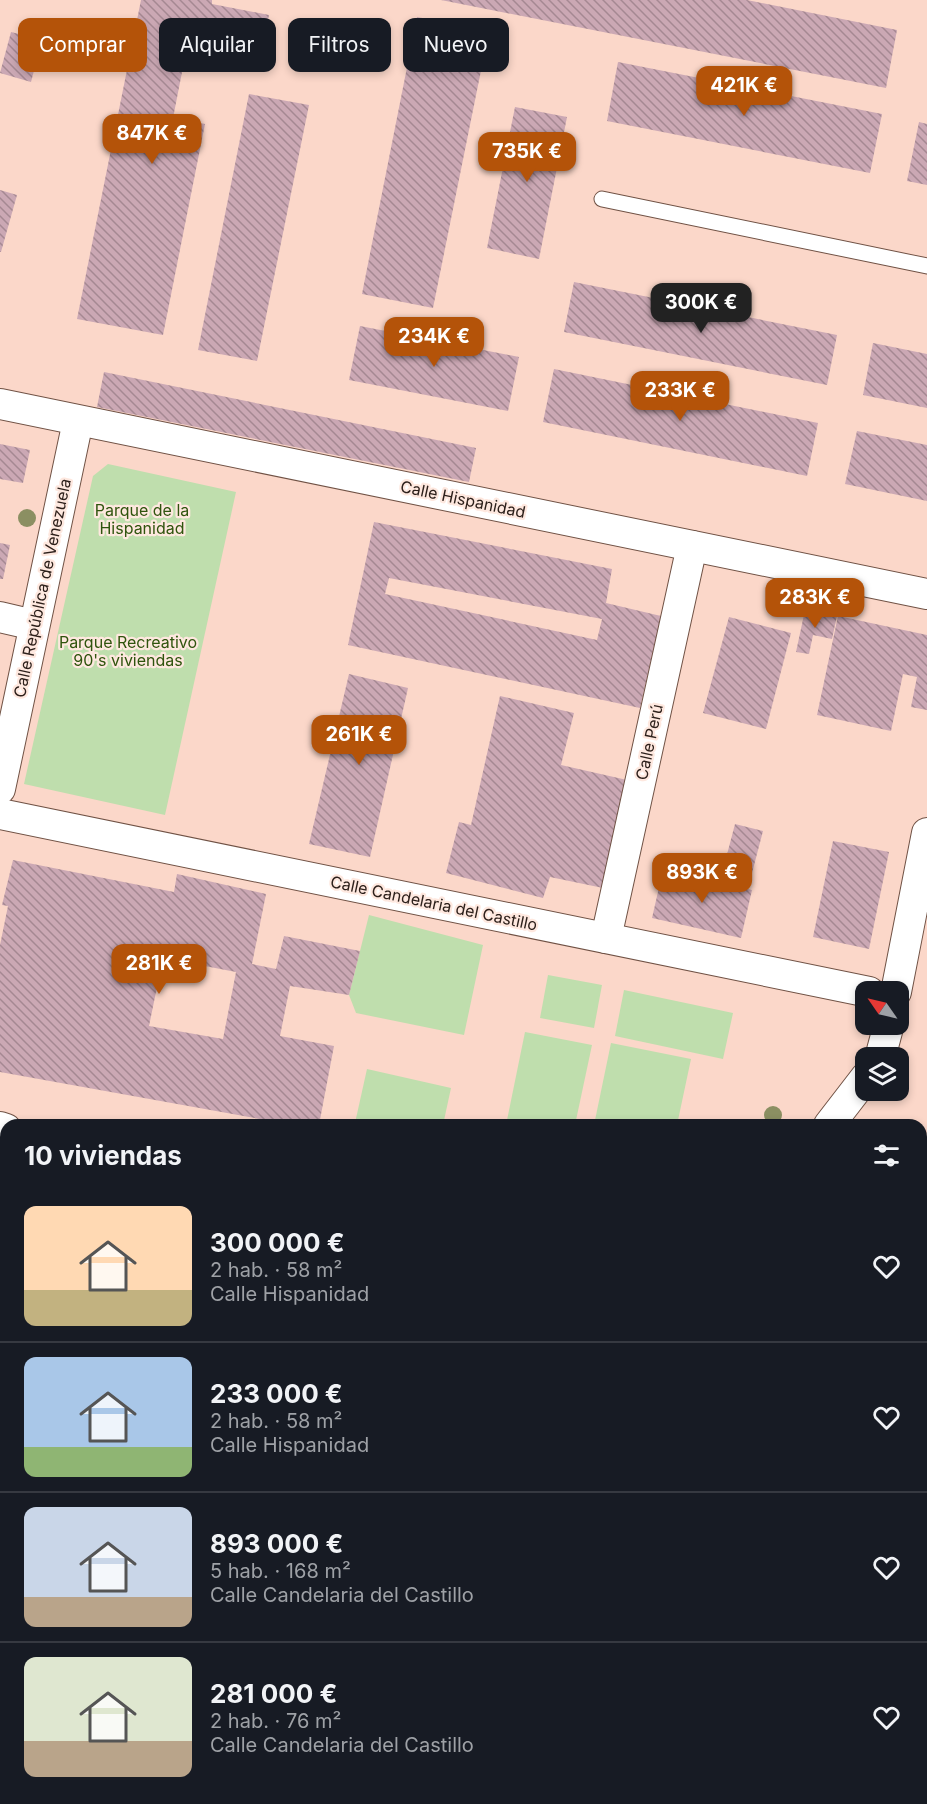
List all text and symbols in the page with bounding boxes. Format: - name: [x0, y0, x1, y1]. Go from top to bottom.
- chip: Comprar: [18, 18, 147, 72]
- chip: Alquilar: [159, 18, 276, 72]
- chip: Filtros: [288, 18, 391, 72]
- chip: Nuevo: [403, 18, 509, 72]
- pin: 421K €: [695, 66, 793, 117]
- text: 421K €: [710, 73, 778, 97]
- pin: 847K €: [103, 114, 201, 165]
- text: 847K €: [117, 121, 188, 145]
- pin: 735K €: [478, 132, 576, 183]
- text: 735K €: [492, 139, 562, 163]
- pin: 300K €: [652, 283, 750, 334]
- text: 300K €: [665, 290, 737, 314]
- pin: 234K €: [385, 317, 483, 368]
- text: 234K €: [398, 324, 470, 348]
- pin: 233K €: [631, 371, 729, 422]
- text: 233K €: [644, 378, 716, 402]
- street label: Calle Hispanidad: [399, 476, 527, 522]
- street label: Calle República de Venezuela: [9, 477, 75, 699]
- park label: Parque de la Hispanidad: [95, 500, 189, 538]
- pin: 283K €: [766, 578, 864, 629]
- text: 283K €: [779, 585, 851, 609]
- park label: Parque Recreativo 90's viviendas: [59, 632, 197, 670]
- street label: Calle Perú: [631, 702, 667, 782]
- pin: 261K €: [310, 715, 408, 766]
- text: 261K €: [325, 722, 393, 746]
- pin: 893K €: [653, 853, 751, 904]
- text: 893K €: [666, 860, 738, 884]
- street label: Calle Candelaria del Castillo: [329, 871, 539, 935]
- pin: 281K €: [110, 944, 208, 995]
- text: 281K €: [125, 951, 193, 975]
- north arrow: [855, 981, 909, 1035]
- map controls: [855, 981, 909, 1101]
- button: layers: [855, 1047, 909, 1101]
- icon: filters: [870, 1139, 903, 1172]
- text: 10 viviendas: [24, 1140, 182, 1171]
- text: 300 000 €: [210, 1227, 345, 1258]
- icon: home: [72, 1230, 144, 1302]
- icon: heart: [870, 1250, 903, 1283]
- text: 2 hab. · 58 m²: [210, 1258, 342, 1282]
- text: Calle Hispanidad: [210, 1282, 369, 1306]
- text: 233 000 €: [210, 1378, 343, 1409]
- icon: home: [72, 1381, 144, 1453]
- icon: heart: [870, 1401, 903, 1434]
- text: 2 hab. · 58 m²: [210, 1409, 342, 1433]
- text: Calle Hispanidad: [210, 1433, 369, 1457]
- text: 893 000 €: [210, 1528, 343, 1559]
- icon: home: [72, 1531, 144, 1603]
- icon: heart: [870, 1551, 903, 1584]
- text: 5 hab. · 168 m²: [210, 1559, 351, 1583]
- text: Calle Candelaria del Castillo: [210, 1583, 474, 1607]
- text: 281 000 €: [210, 1678, 337, 1709]
- icon: home: [72, 1681, 144, 1753]
- icon: heart: [870, 1701, 903, 1734]
- text: 2 hab. · 76 m²: [210, 1709, 341, 1733]
- text: Calle Candelaria del Castillo: [210, 1733, 474, 1757]

